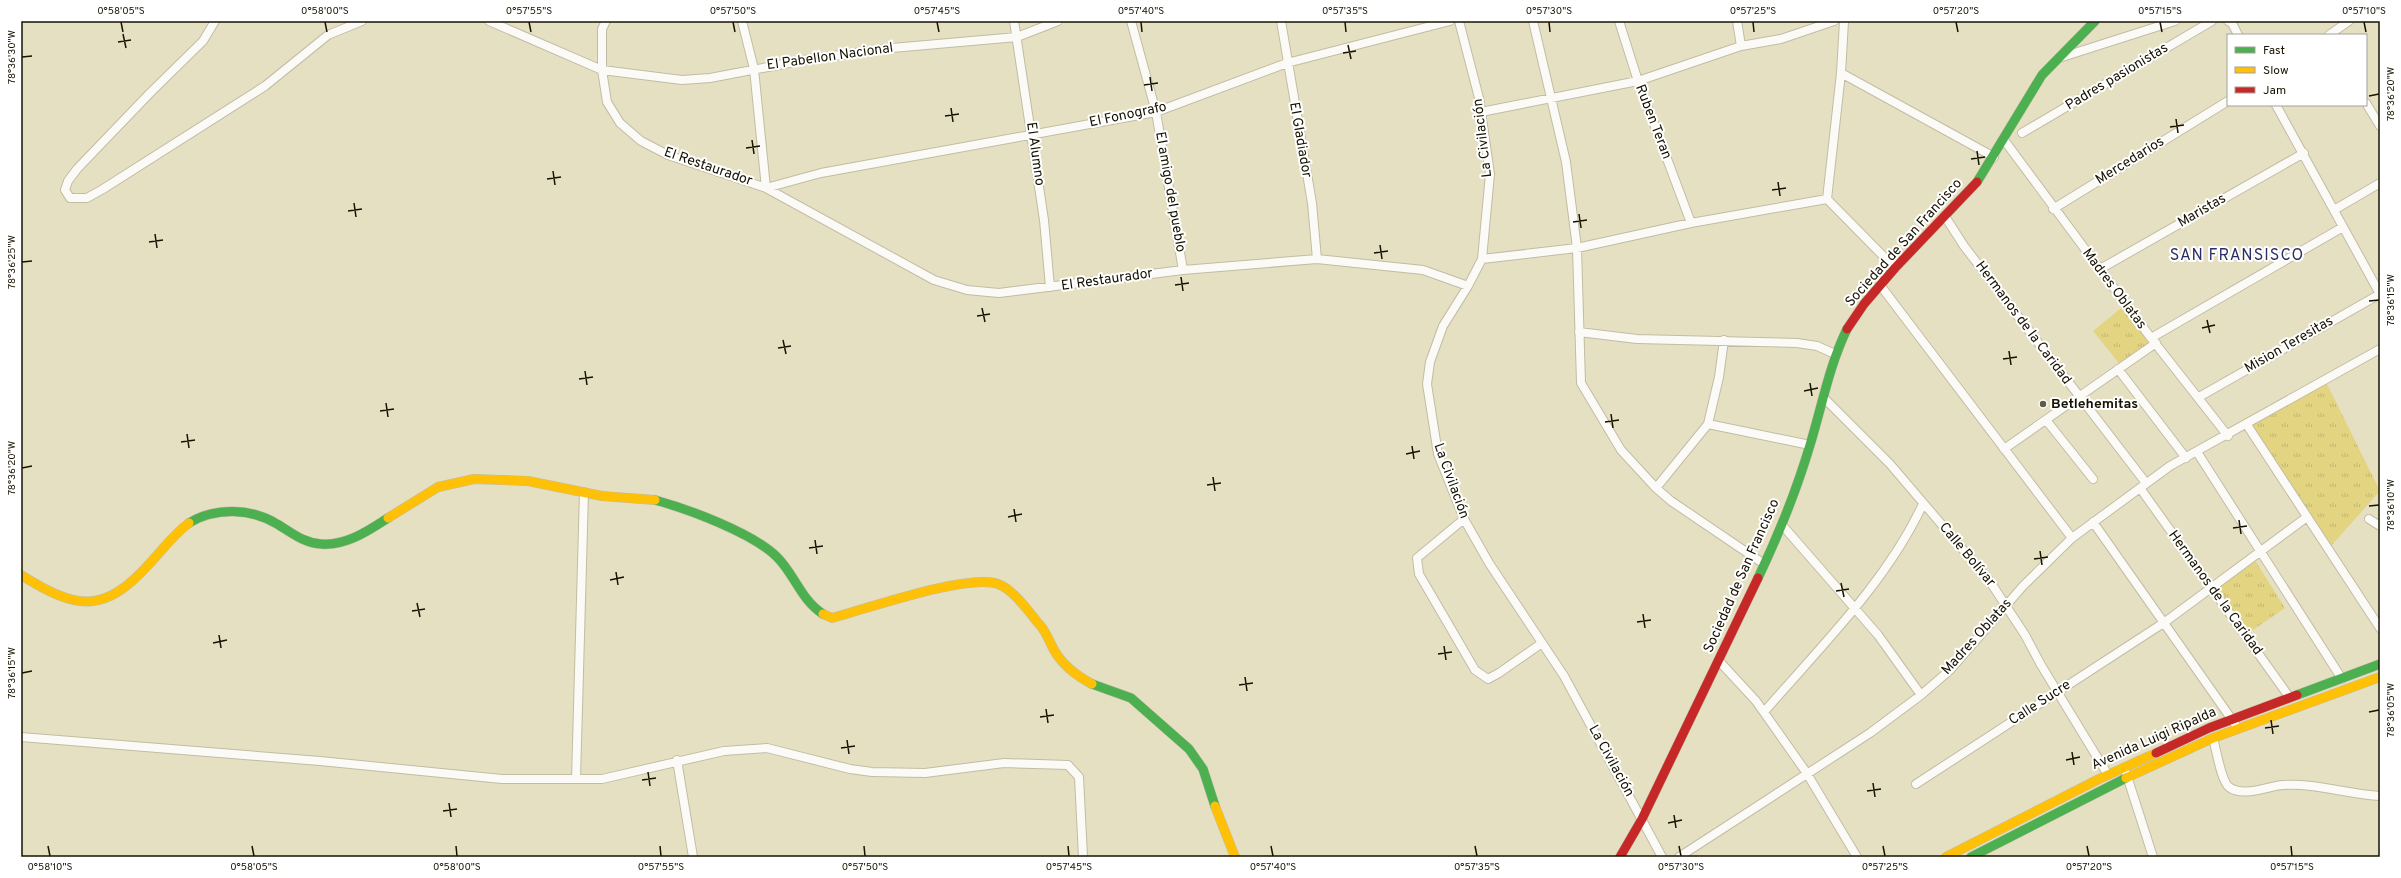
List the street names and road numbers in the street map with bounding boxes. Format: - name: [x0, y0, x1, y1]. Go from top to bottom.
- street label: El Pabellon Nacional: [766, 40, 894, 74]
- street label: Padres pasionistas: [2063, 40, 2171, 114]
- street label: Ruben Teran: [1631, 82, 1675, 162]
- street label: El Fonografo: [1088, 98, 1168, 131]
- street label: La Civilación: [1470, 98, 1496, 178]
- street label: El Gladiador: [1285, 101, 1315, 180]
- street label: El Alumno: [1022, 121, 1048, 187]
- street label: El amigo del pueblo: [1151, 130, 1189, 254]
- street label: Mercedarios: [2093, 133, 2167, 189]
- street label: El Restaurador: [662, 144, 755, 190]
- street label: Sociedad de San Francisco: [1842, 175, 1966, 311]
- street label: Maristas: [2175, 190, 2229, 232]
- street label: Madres Oblatas: [2078, 245, 2150, 333]
- street label: Hermanos de la Caridad: [1971, 258, 2075, 388]
- street label: El Restaurador: [1060, 265, 1154, 295]
- street label: Mision Teresitas: [2242, 313, 2336, 377]
- street label: La Civilación: [1429, 441, 1473, 521]
- street label: Sociedad de San Francisco: [1700, 496, 1784, 655]
- street label: Calle Bolívar: [1935, 519, 1999, 591]
- street label: Hermanos de la Caridad: [2164, 527, 2266, 659]
- street label: Madres Oblatas: [1938, 595, 2016, 679]
- street label: Calle Sucre: [2006, 677, 2074, 729]
- street label: Avenida Luigi Ripalda: [2089, 704, 2219, 774]
- street label: La Civilación: [1584, 722, 1638, 800]

